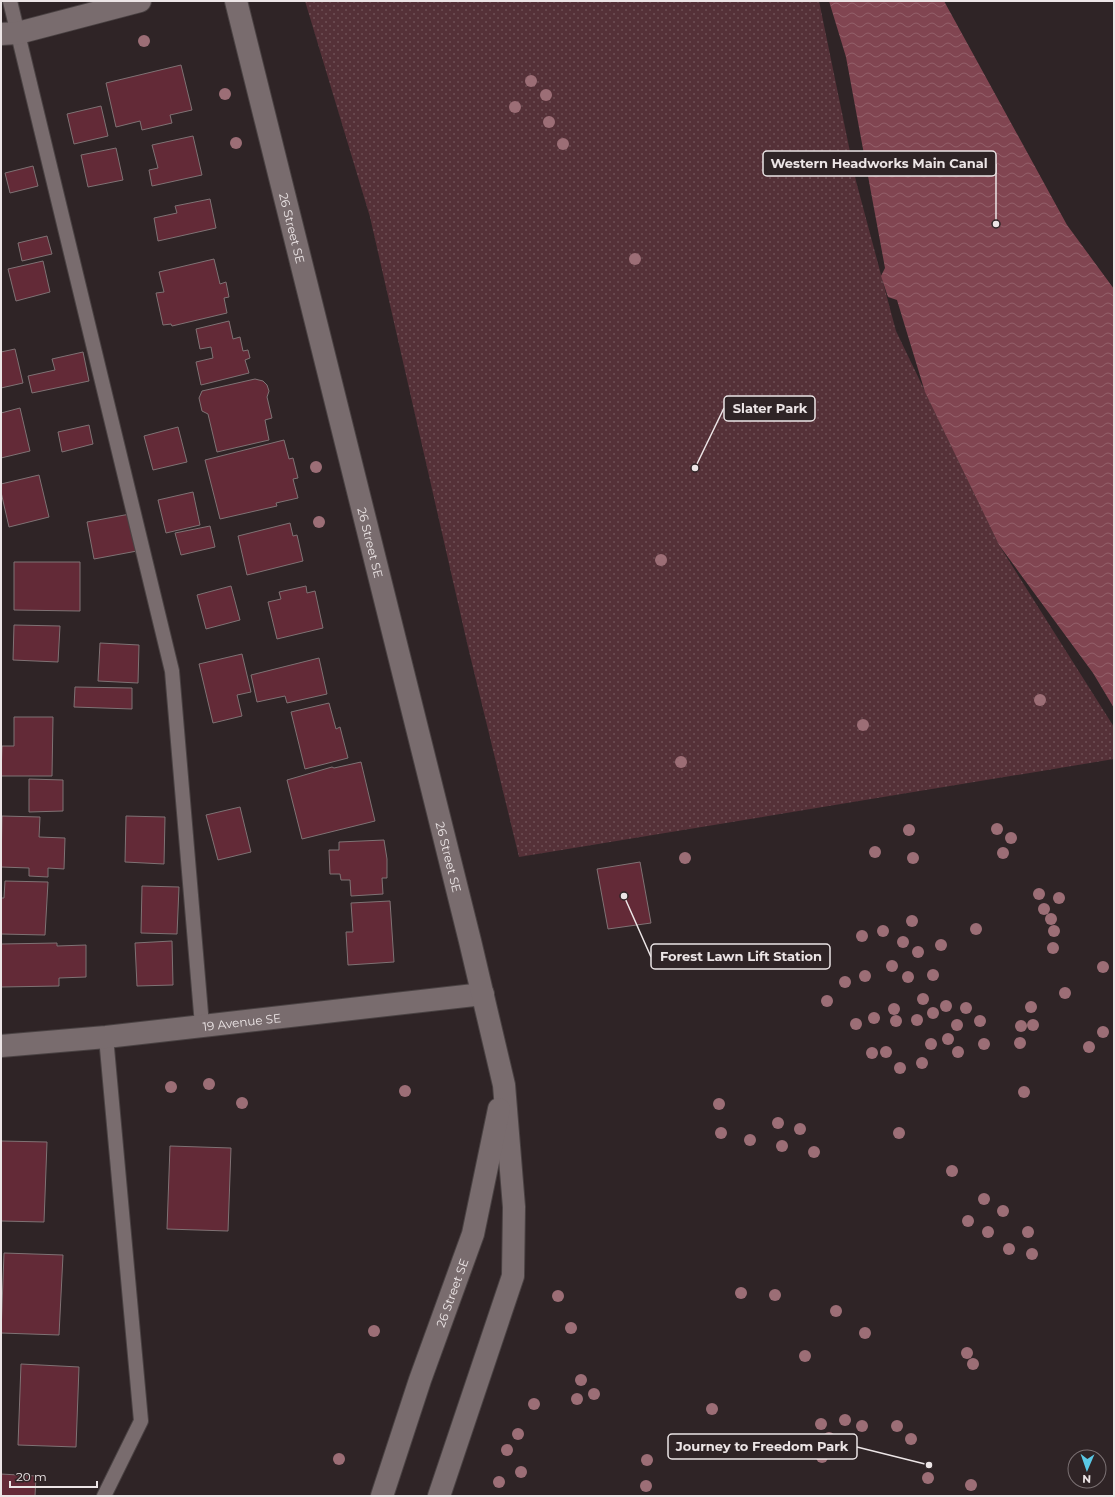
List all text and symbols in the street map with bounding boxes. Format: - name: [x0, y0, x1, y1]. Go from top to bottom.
- callout: Western Headworks Main Canal: [763, 151, 996, 176]
- text: Western Headworks Main Canal: [770, 155, 988, 171]
- street label: 26 Street SE: [277, 191, 309, 265]
- callout: Slater Park: [724, 396, 815, 421]
- text: Slater Park: [733, 400, 808, 416]
- street label: 26 Street SE: [355, 506, 387, 579]
- street label: 26 Street SE: [433, 820, 465, 894]
- callout: Forest Lawn Lift Station: [651, 944, 830, 969]
- text: Forest Lawn Lift Station: [660, 948, 822, 964]
- street label: 19 Avenue SE: [202, 1010, 282, 1033]
- street label: 26 Street SE: [432, 1256, 471, 1329]
- callout: Journey to Freedom Park: [668, 1434, 857, 1459]
- text: Journey to Freedom Park: [675, 1438, 849, 1454]
- north arrow: [1067, 1449, 1107, 1489]
- scale bar: [10, 1463, 97, 1489]
- text: 20 m: [16, 1469, 47, 1484]
- text: N: [1082, 1472, 1091, 1486]

